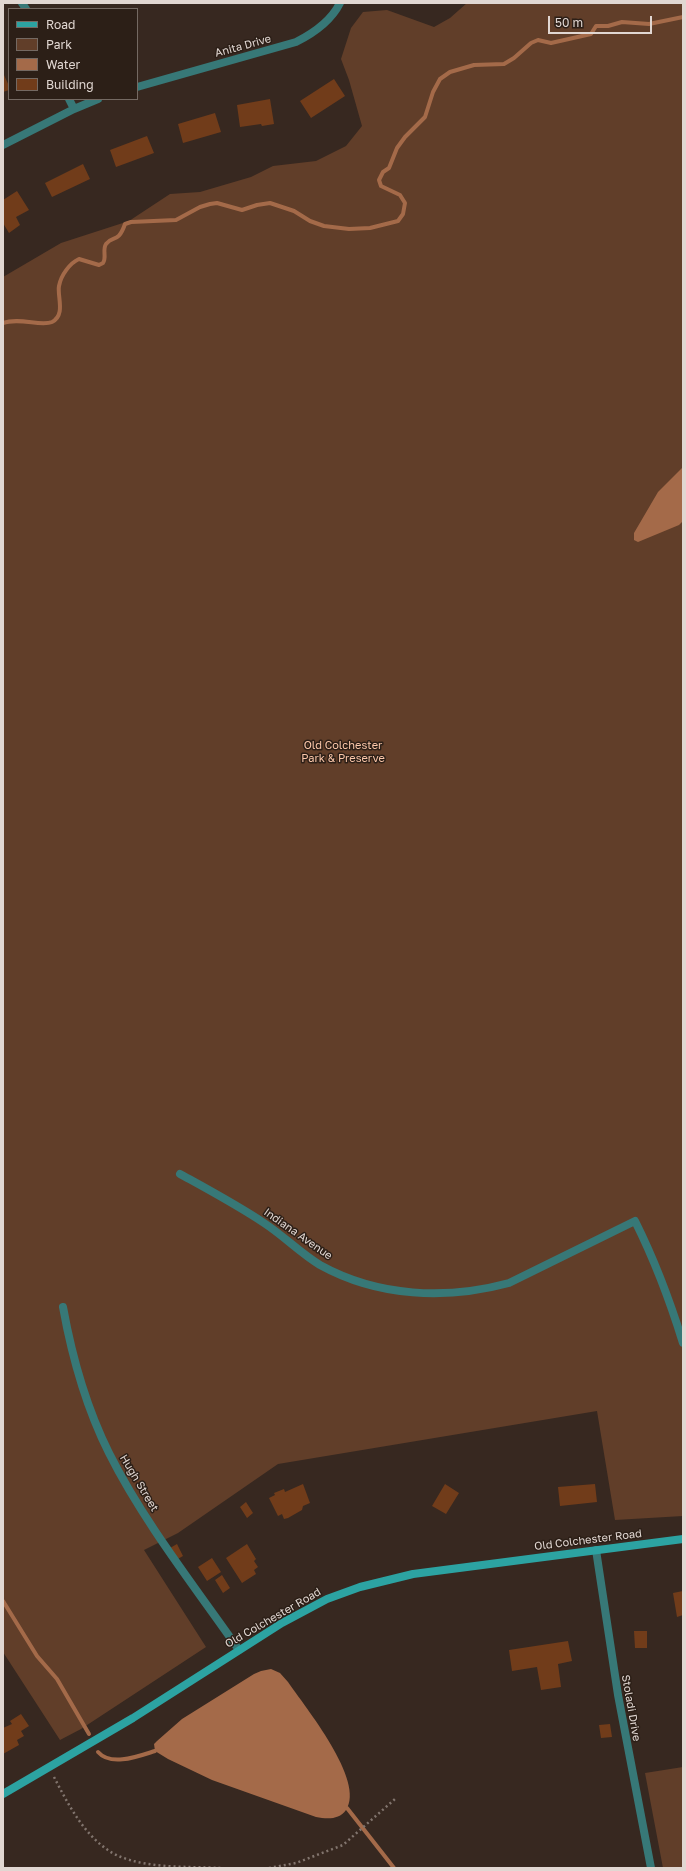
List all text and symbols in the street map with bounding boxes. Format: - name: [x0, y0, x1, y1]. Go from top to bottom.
- legend: [8, 8, 138, 100]
- scale bar: [550, 8, 654, 34]
- text: 50 m: [555, 15, 583, 30]
- text: Road: [46, 17, 75, 32]
- street label: Anita Drive: [213, 32, 273, 60]
- text: Park: [46, 37, 72, 52]
- text: Water: [46, 57, 80, 72]
- text: Building: [46, 77, 94, 92]
- park label: Old Colchester Park & Preserve: [301, 739, 385, 765]
- street label: Indiana Avenue: [261, 1205, 335, 1263]
- street label: Hugh Street: [117, 1452, 161, 1514]
- street label: Old Colchester Road: [533, 1527, 643, 1553]
- street label: Old Colchester Road: [223, 1585, 323, 1651]
- street label: Stoladi Drive: [619, 1674, 643, 1742]

